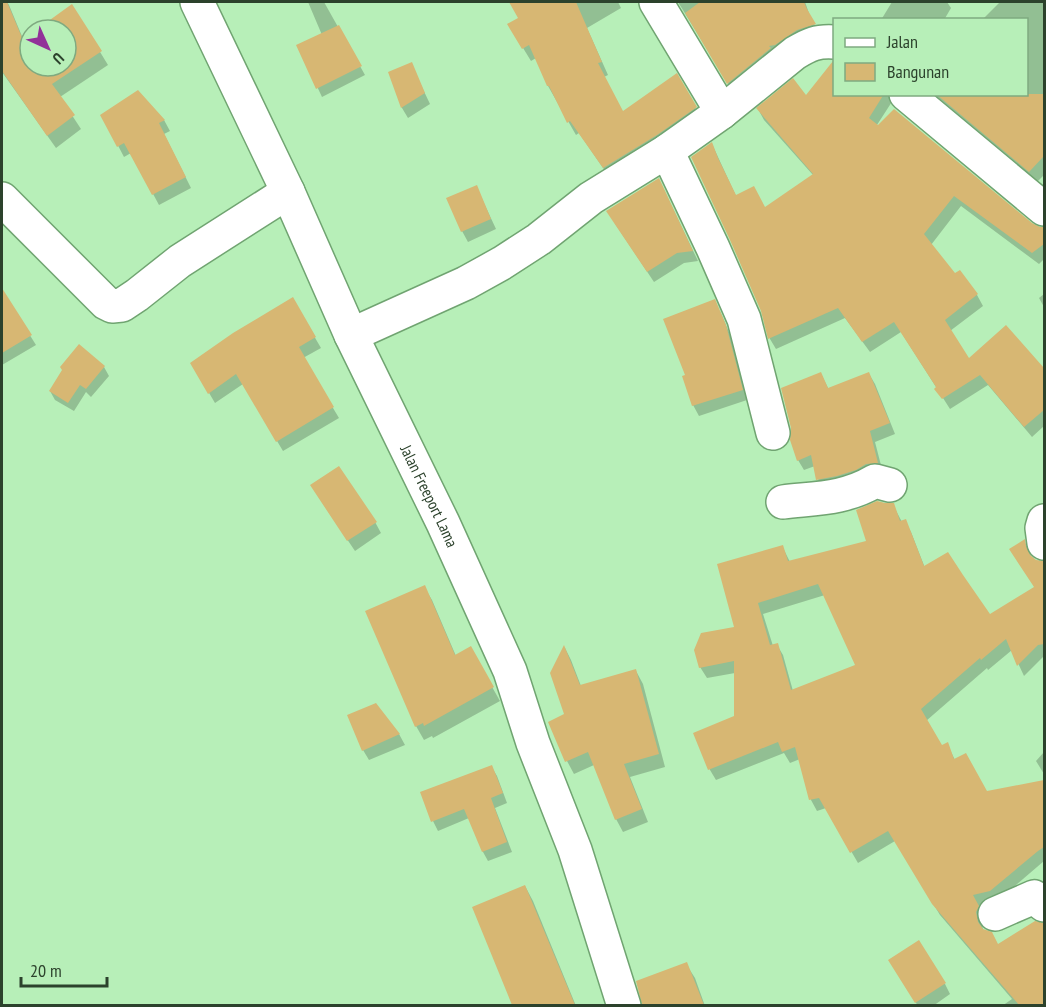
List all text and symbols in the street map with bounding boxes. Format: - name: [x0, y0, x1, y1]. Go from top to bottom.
- north arrow: [18, 18, 78, 78]
- legend: [833, 18, 1028, 96]
- text: Jalan: [886, 30, 918, 53]
- text: U: [49, 49, 69, 69]
- text: Bangunan: [887, 60, 949, 83]
- street label: Jalan Freeport Lama: [396, 441, 463, 550]
- scale bar: [21, 950, 106, 988]
- text: 20 m: [30, 959, 62, 982]

